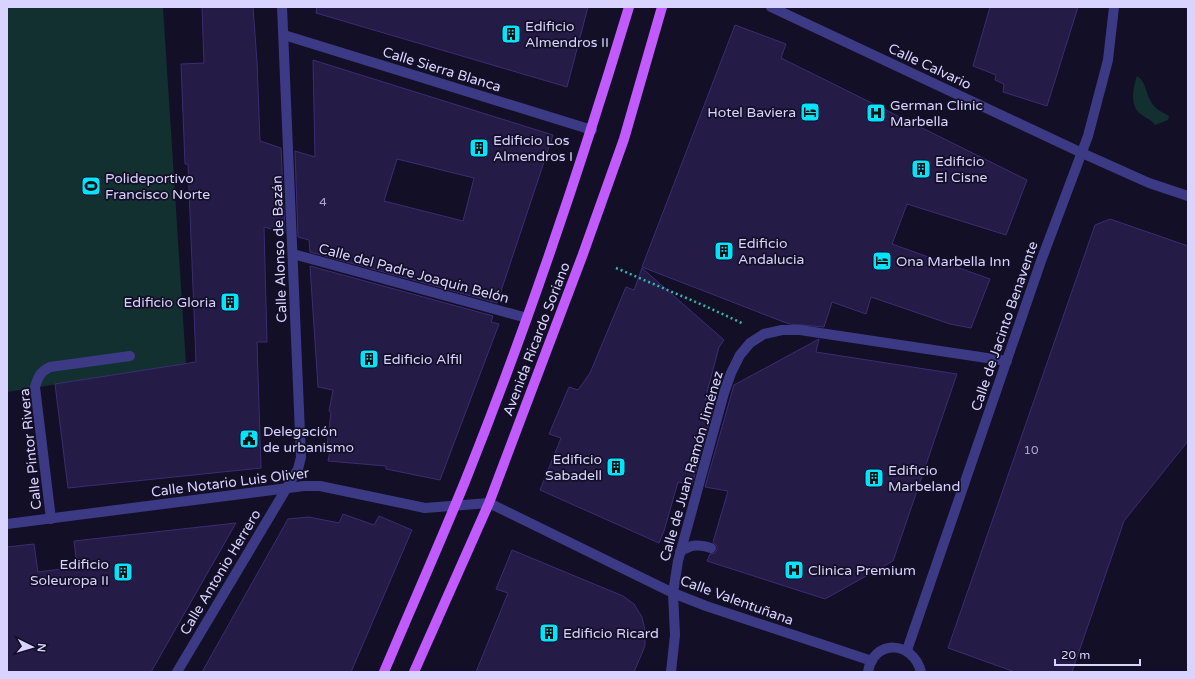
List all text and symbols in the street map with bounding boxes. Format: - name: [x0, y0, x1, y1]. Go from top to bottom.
- place label: Edificio Almendros II: [525, 18, 609, 51]
- building icon: Edificio Almendros II: [500, 23, 522, 45]
- street label: Calle Calvario: [886, 40, 974, 93]
- street label: Calle Sierra Blanca: [381, 43, 503, 96]
- place label: German Clinic Marbella: [890, 97, 983, 130]
- hotel icon: Hotel Baviera: [799, 101, 821, 123]
- hospital icon: German Clinic Marbella: [865, 102, 887, 124]
- place label: Hotel Baviera: [707, 104, 796, 121]
- place label: Edificio Los Almendros I: [493, 132, 573, 165]
- building icon: Edificio Los Almendros I: [468, 137, 490, 159]
- place label: Edificio El Cisne: [935, 153, 988, 186]
- building icon: Edificio El Cisne: [910, 158, 932, 180]
- place label: Polideportivo Francisco Norte: [105, 170, 210, 203]
- sports icon: Polideportivo Francisco Norte: [80, 175, 102, 197]
- street label: Calle Alonso de Bazán: [268, 175, 291, 323]
- house number: 4: [319, 195, 327, 209]
- place label: Edificio Andalucia: [738, 235, 804, 268]
- street label: Calle de Jacinto Benavente: [967, 239, 1042, 413]
- street label: Calle del Padre Joaquin Belón: [317, 240, 511, 307]
- building icon: Edificio Andalucia: [713, 240, 735, 262]
- hotel icon: Ona Marbella Inn: [871, 250, 893, 272]
- place label: Ona Marbella Inn: [896, 253, 1010, 270]
- street label: Avenida Ricardo Soriano: [499, 260, 574, 418]
- building icon: Edificio Gloria: [219, 291, 241, 313]
- place label: Edificio Gloria: [124, 294, 216, 311]
- building icon: Edificio Alfil: [358, 348, 380, 370]
- place label: Edificio Alfil: [383, 351, 462, 368]
- street label: Calle de Juan Ramón Jiménez: [656, 369, 727, 563]
- street label: Calle Pintor Rivera: [16, 387, 45, 510]
- place label: Delegación de urbanismo: [263, 423, 354, 456]
- public building icon: Delegación de urbanismo: [238, 428, 260, 450]
- house number: 10: [1023, 443, 1039, 457]
- place label: Edificio Sabadell: [545, 451, 602, 484]
- building icon: Edificio Sabadell: [605, 456, 627, 478]
- place label: Edificio Marbeland: [888, 462, 960, 495]
- street label: Calle Notario Luis Oliver: [150, 464, 311, 501]
- building icon: Edificio Marbeland: [863, 467, 885, 489]
- street label: Calle Antonio Herrero: [176, 507, 265, 638]
- place label: Edificio Soleuropa II: [30, 556, 109, 589]
- hospital icon: Clinica Premium: [783, 559, 805, 581]
- building icon: Edificio Soleuropa II: [112, 561, 134, 583]
- place label: Clinica Premium: [808, 562, 916, 579]
- street label: Calle Valentuñana: [678, 572, 796, 629]
- building icon: Edificio Ricard: [538, 622, 560, 644]
- place label: Edificio Ricard: [563, 625, 659, 642]
- north arrow: [12, 627, 52, 667]
- scale bar: [1055, 641, 1140, 667]
- text: N: [35, 643, 48, 653]
- text: 20 m: [1061, 648, 1090, 662]

